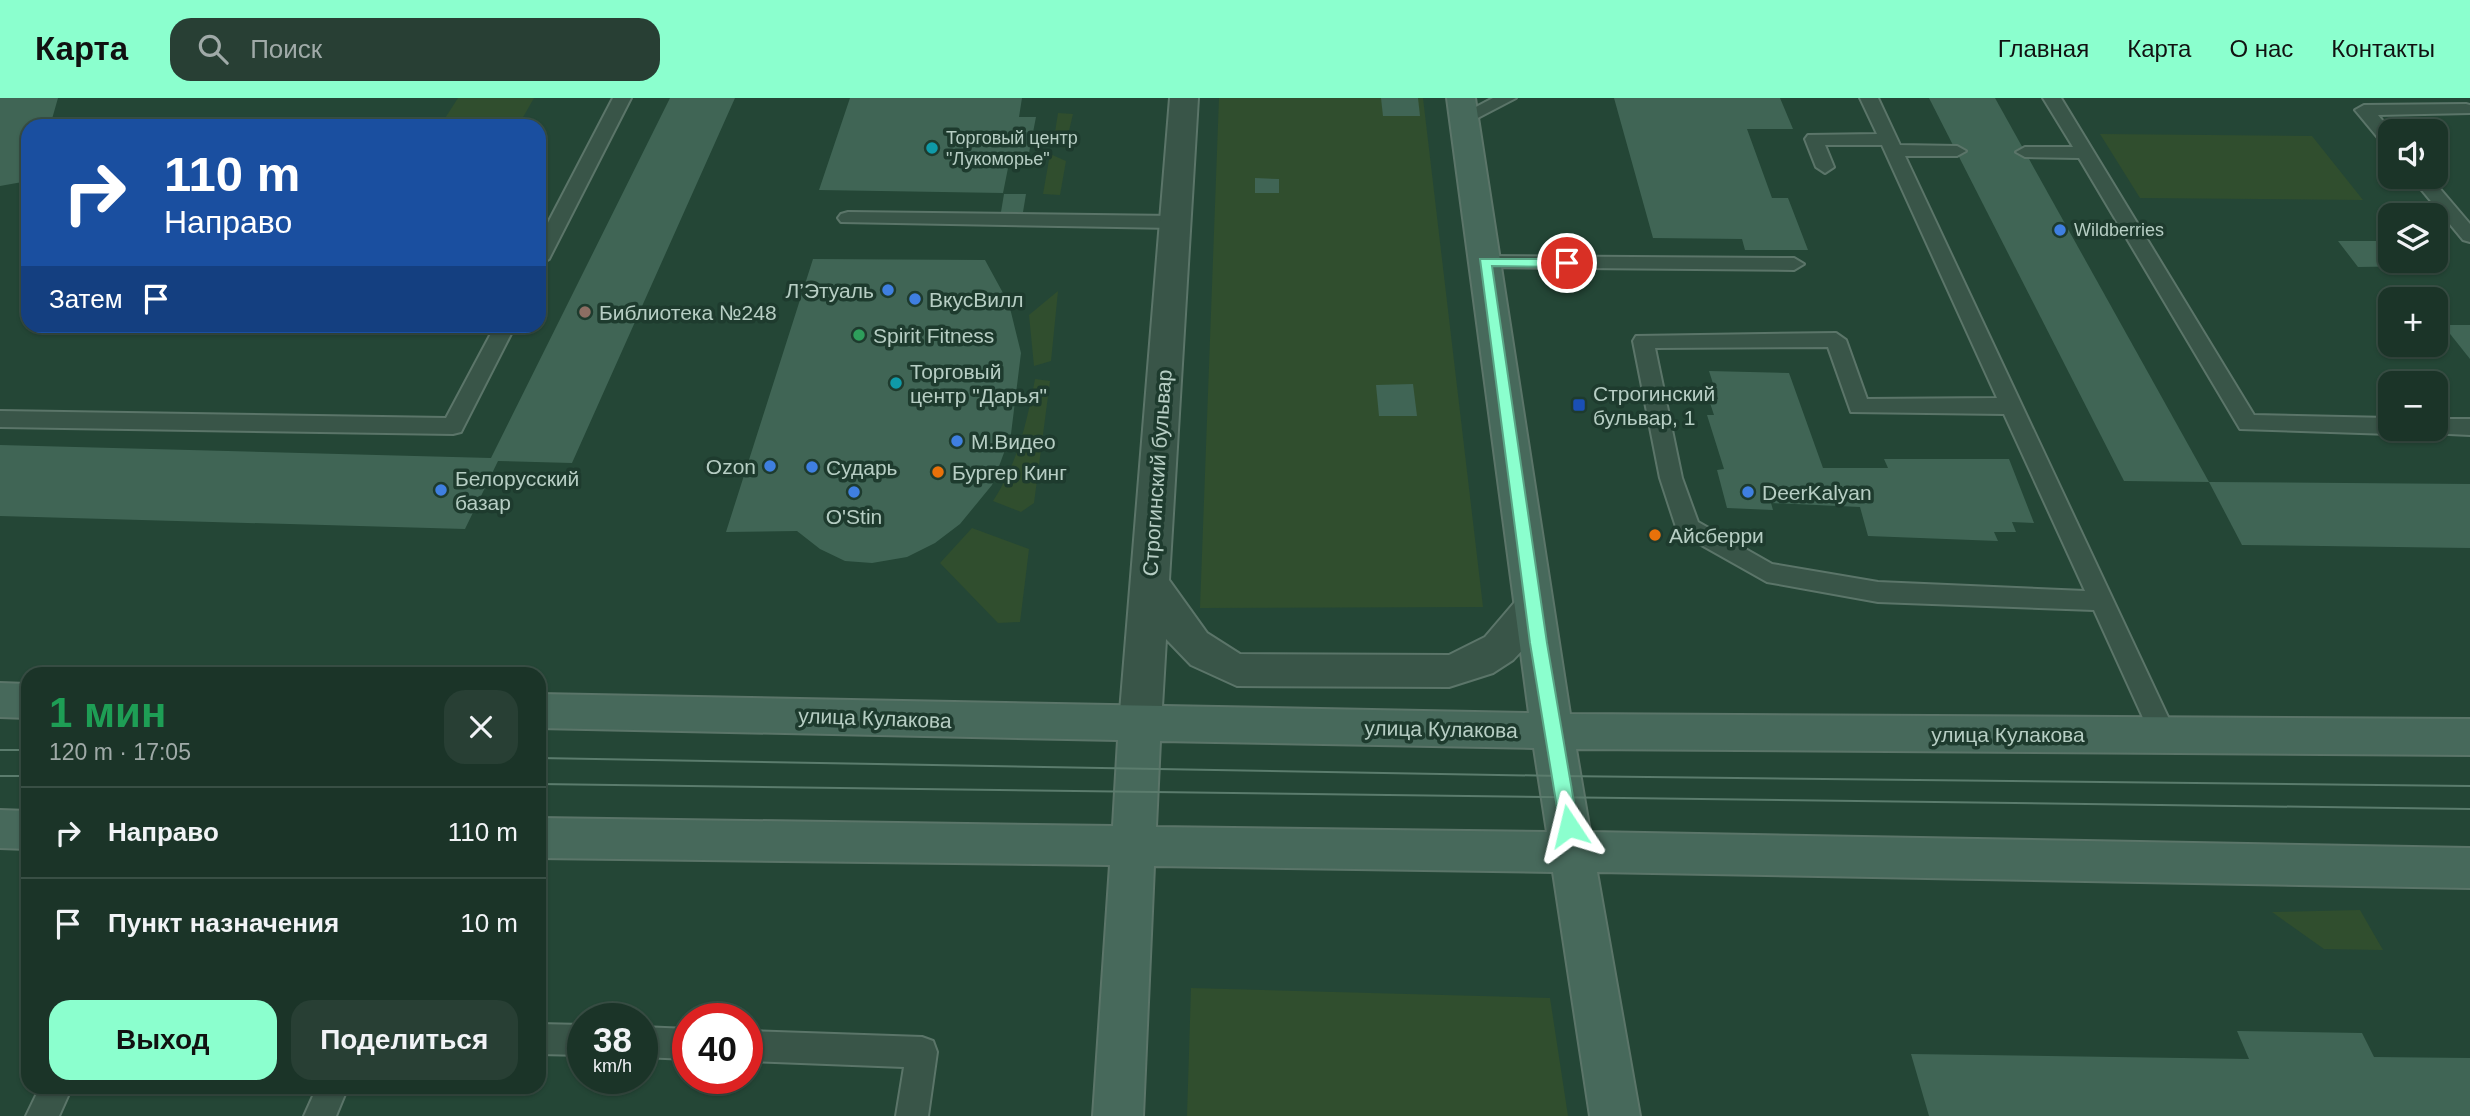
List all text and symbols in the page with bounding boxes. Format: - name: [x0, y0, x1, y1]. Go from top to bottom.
- search box: [170, 18, 660, 81]
- text: Карта: [35, 30, 128, 67]
- icon: search: [194, 30, 232, 68]
- text: Поиск: [250, 34, 322, 64]
- text: Главная: [1998, 35, 2089, 62]
- text: Карта: [2127, 35, 2191, 62]
- text: О нас: [2229, 35, 2293, 62]
- text: Контакты: [2331, 35, 2435, 62]
- map controls: [2378, 119, 2448, 441]
- button: sound: [2378, 119, 2448, 189]
- place label: Торговый центр "Лукоморье": [946, 128, 1078, 169]
- marker: Торговый центр "Лукоморье": [924, 140, 940, 156]
- icon: right: [49, 147, 140, 238]
- text: 110 m: [164, 147, 300, 201]
- button: layers: [2378, 203, 2448, 273]
- text: Направо: [164, 204, 292, 240]
- place label: Wildberries: [2074, 220, 2164, 240]
- marker: Wildberries: [2052, 222, 2068, 238]
- pin: [1537, 233, 1597, 293]
- icon: arrive: [1548, 244, 1586, 282]
- place label: Л’Этуаль: [785, 279, 874, 302]
- icon: arrive: [137, 280, 175, 318]
- marker: Л’Этуаль: [880, 282, 896, 298]
- text: Затем: [49, 284, 123, 314]
- button: +: [2378, 287, 2448, 357]
- place label: ВкусВилл: [929, 288, 1023, 311]
- marker: ВкусВилл: [907, 291, 923, 307]
- place label: Библиотека №248: [599, 301, 777, 324]
- marker: Библиотека №248: [577, 304, 593, 320]
- place label: Spirit Fitness: [873, 324, 994, 347]
- marker: Spirit Fitness: [851, 327, 867, 343]
- place label: Торговый центр "Дарья": [910, 360, 1047, 407]
- street label: Строгинский бульвар: [1138, 369, 1176, 577]
- button: −: [2378, 371, 2448, 441]
- marker: Торговый центр "Дарья": [888, 375, 904, 391]
- place label: Строгинский бульвар, 1: [1593, 382, 1715, 429]
- marker: Строгинский бульвар, 1: [1571, 397, 1587, 413]
- place label: М.Видео: [971, 430, 1056, 453]
- marker: М.Видео: [949, 433, 965, 449]
- place label: Ozon: [706, 455, 756, 478]
- place label: Сударь: [826, 456, 898, 479]
- marker: Ozon: [762, 458, 778, 474]
- marker: Сударь: [804, 459, 820, 475]
- place label: Бургер Кинг: [952, 461, 1067, 484]
- marker: Бургер Кинг: [930, 464, 946, 480]
- place label: Белорусский базар: [455, 467, 579, 514]
- place label: DeerKalyan: [1762, 481, 1872, 504]
- marker: Белорусский базар: [433, 482, 449, 498]
- marker: O'Stin: [846, 484, 862, 500]
- marker: DeerKalyan: [1740, 484, 1756, 500]
- place label: O'Stin: [826, 505, 882, 528]
- place label: Айсберри: [1669, 524, 1764, 547]
- marker: Айсберри: [1647, 527, 1663, 543]
- text: 1 мин: [49, 689, 166, 736]
- button: close: [444, 690, 518, 764]
- street label: улица Кулакова: [798, 704, 952, 732]
- street label: улица Кулакова: [1364, 716, 1518, 742]
- street label: улица Кулакова: [1931, 723, 2085, 746]
- text: 120 m · 17:05: [49, 739, 191, 765]
- position arrow: [1532, 789, 1606, 863]
- icon: right: [49, 814, 87, 852]
- text: Направо: [108, 817, 219, 847]
- text: 110 m: [448, 817, 518, 847]
- icon: arrive: [49, 905, 87, 943]
- text: Пункт назначения: [108, 908, 339, 938]
- text: 10 m: [460, 908, 518, 938]
- button: Выход: [49, 1000, 277, 1080]
- button: Поделиться: [291, 1000, 518, 1080]
- speed limit sign: 40: [672, 1003, 763, 1094]
- text: 38: [593, 1020, 632, 1059]
- text: km/h: [593, 1056, 632, 1076]

